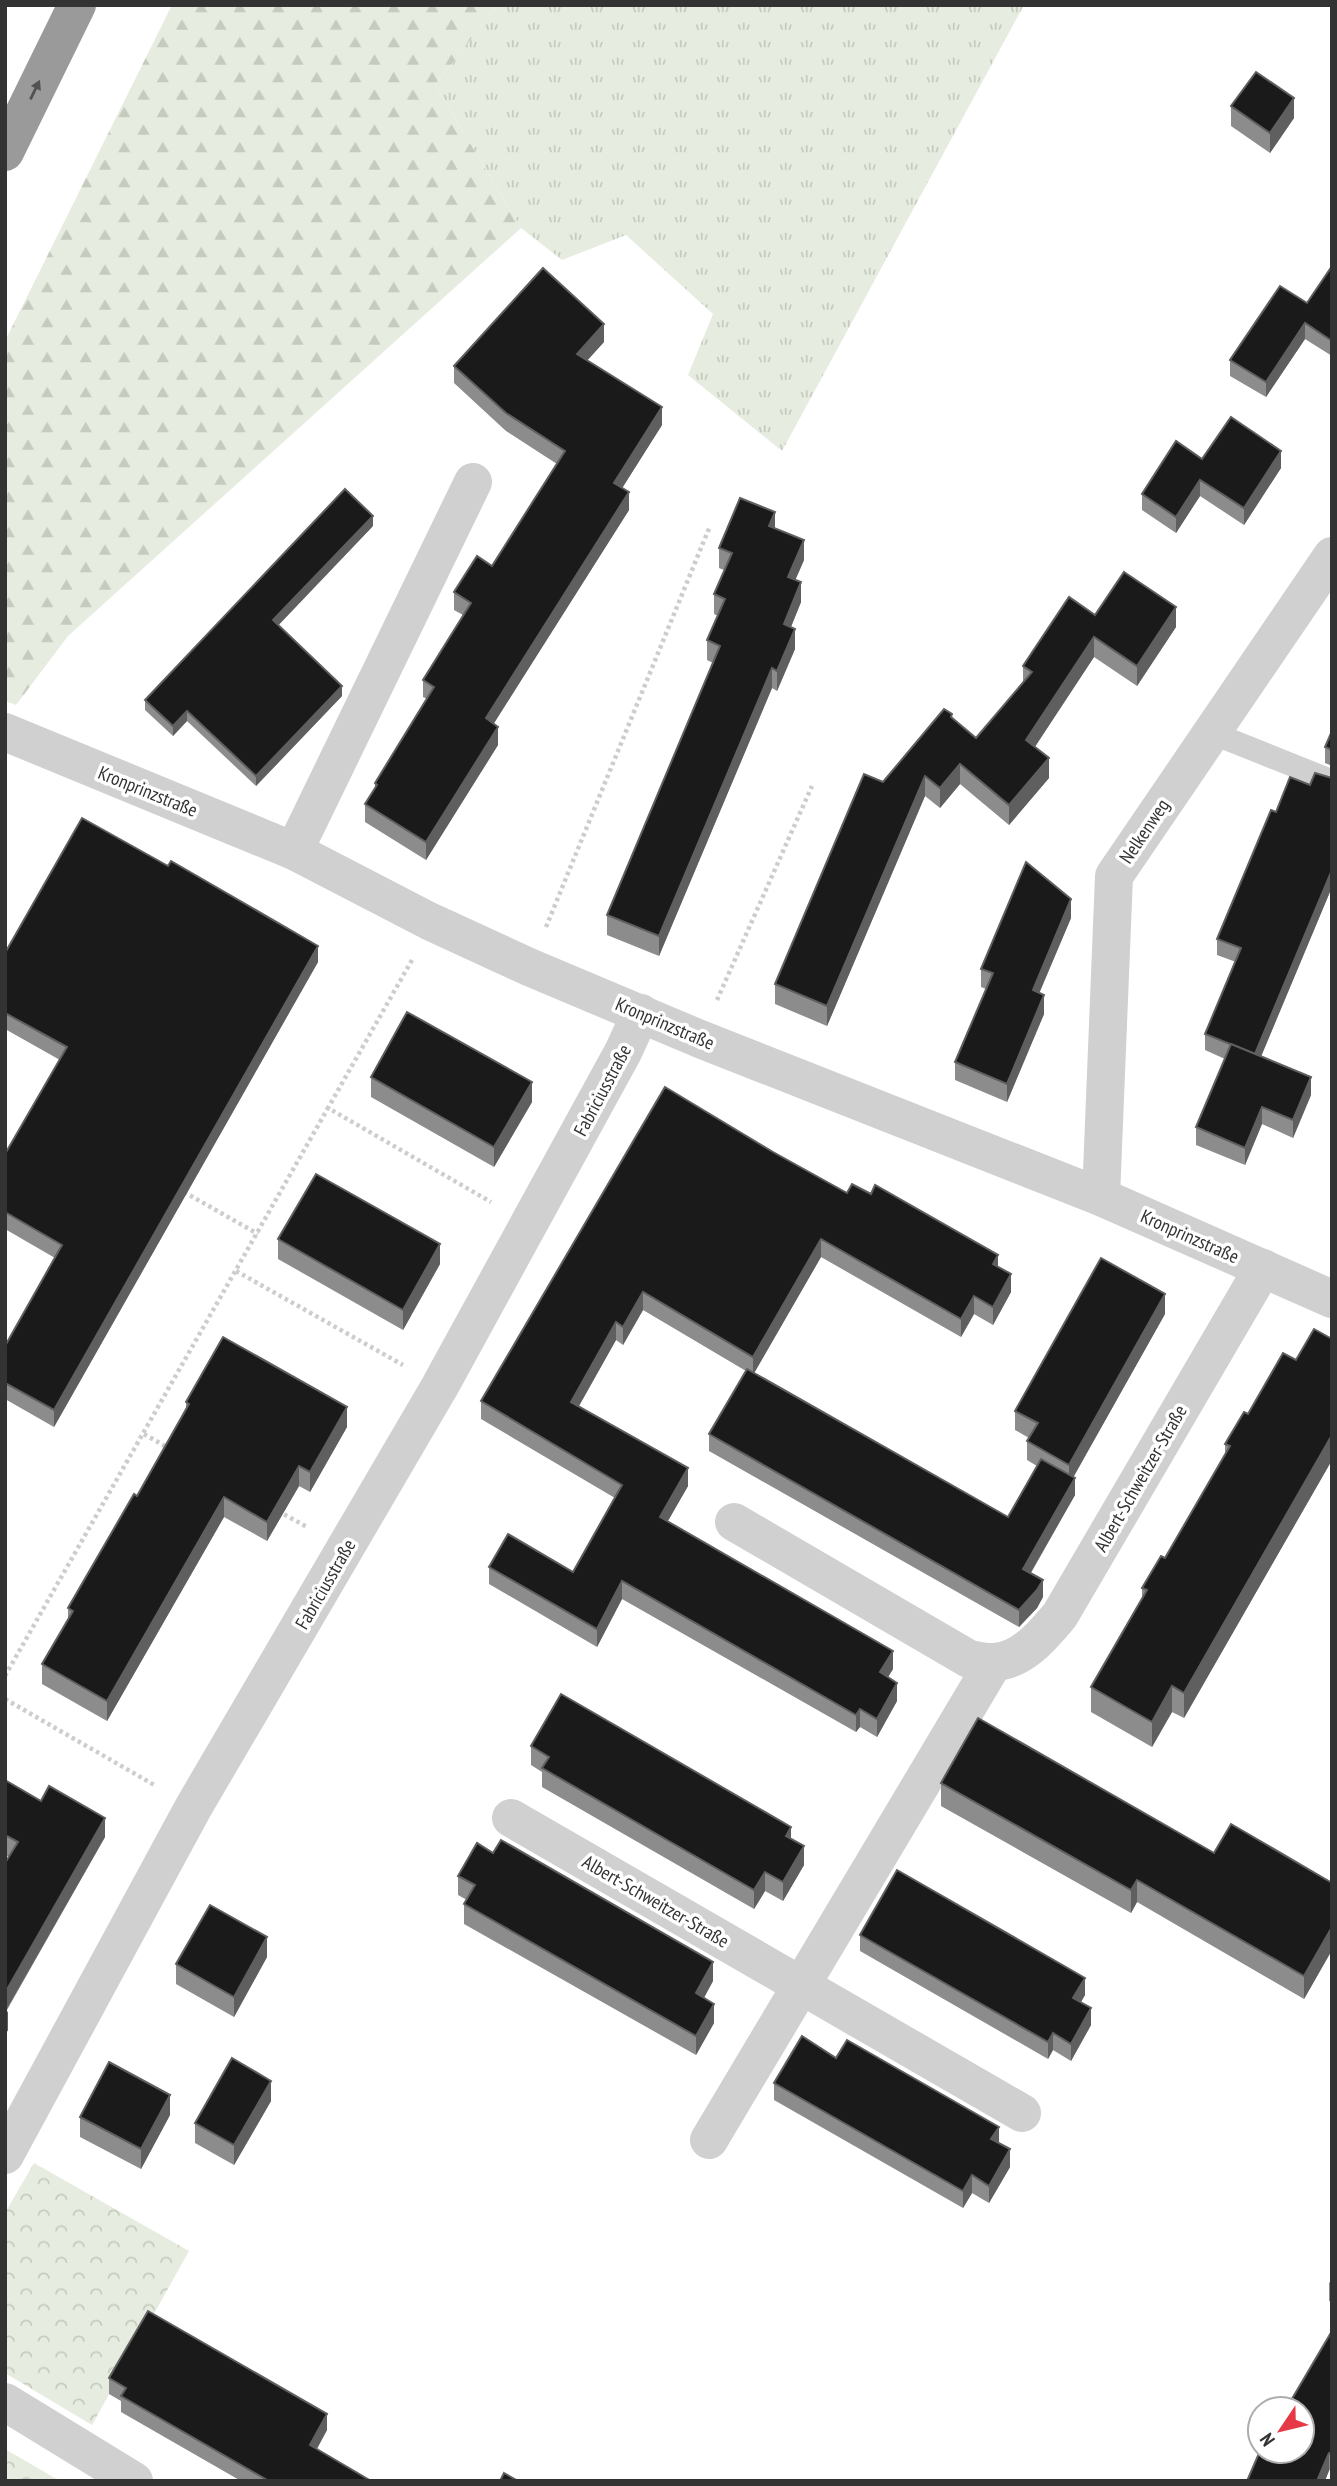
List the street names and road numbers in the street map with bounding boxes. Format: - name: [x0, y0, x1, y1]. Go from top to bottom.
- street label: Kronprinzstraße: [95, 760, 201, 822]
- street label: Nelkenweg: [1114, 794, 1174, 868]
- street label: Kronprinzstraße: [612, 991, 718, 1055]
- street label: Fabriciusstraße: [568, 1040, 636, 1140]
- street label: Kronprinzstraße: [1137, 1204, 1243, 1268]
- street label: Albert-Schweitzer-Straße: [1088, 1400, 1192, 1556]
- street label: Fabriciusstraße: [290, 1535, 361, 1633]
- street label: Albert-Schweitzer-Straße: [578, 1849, 734, 1953]

